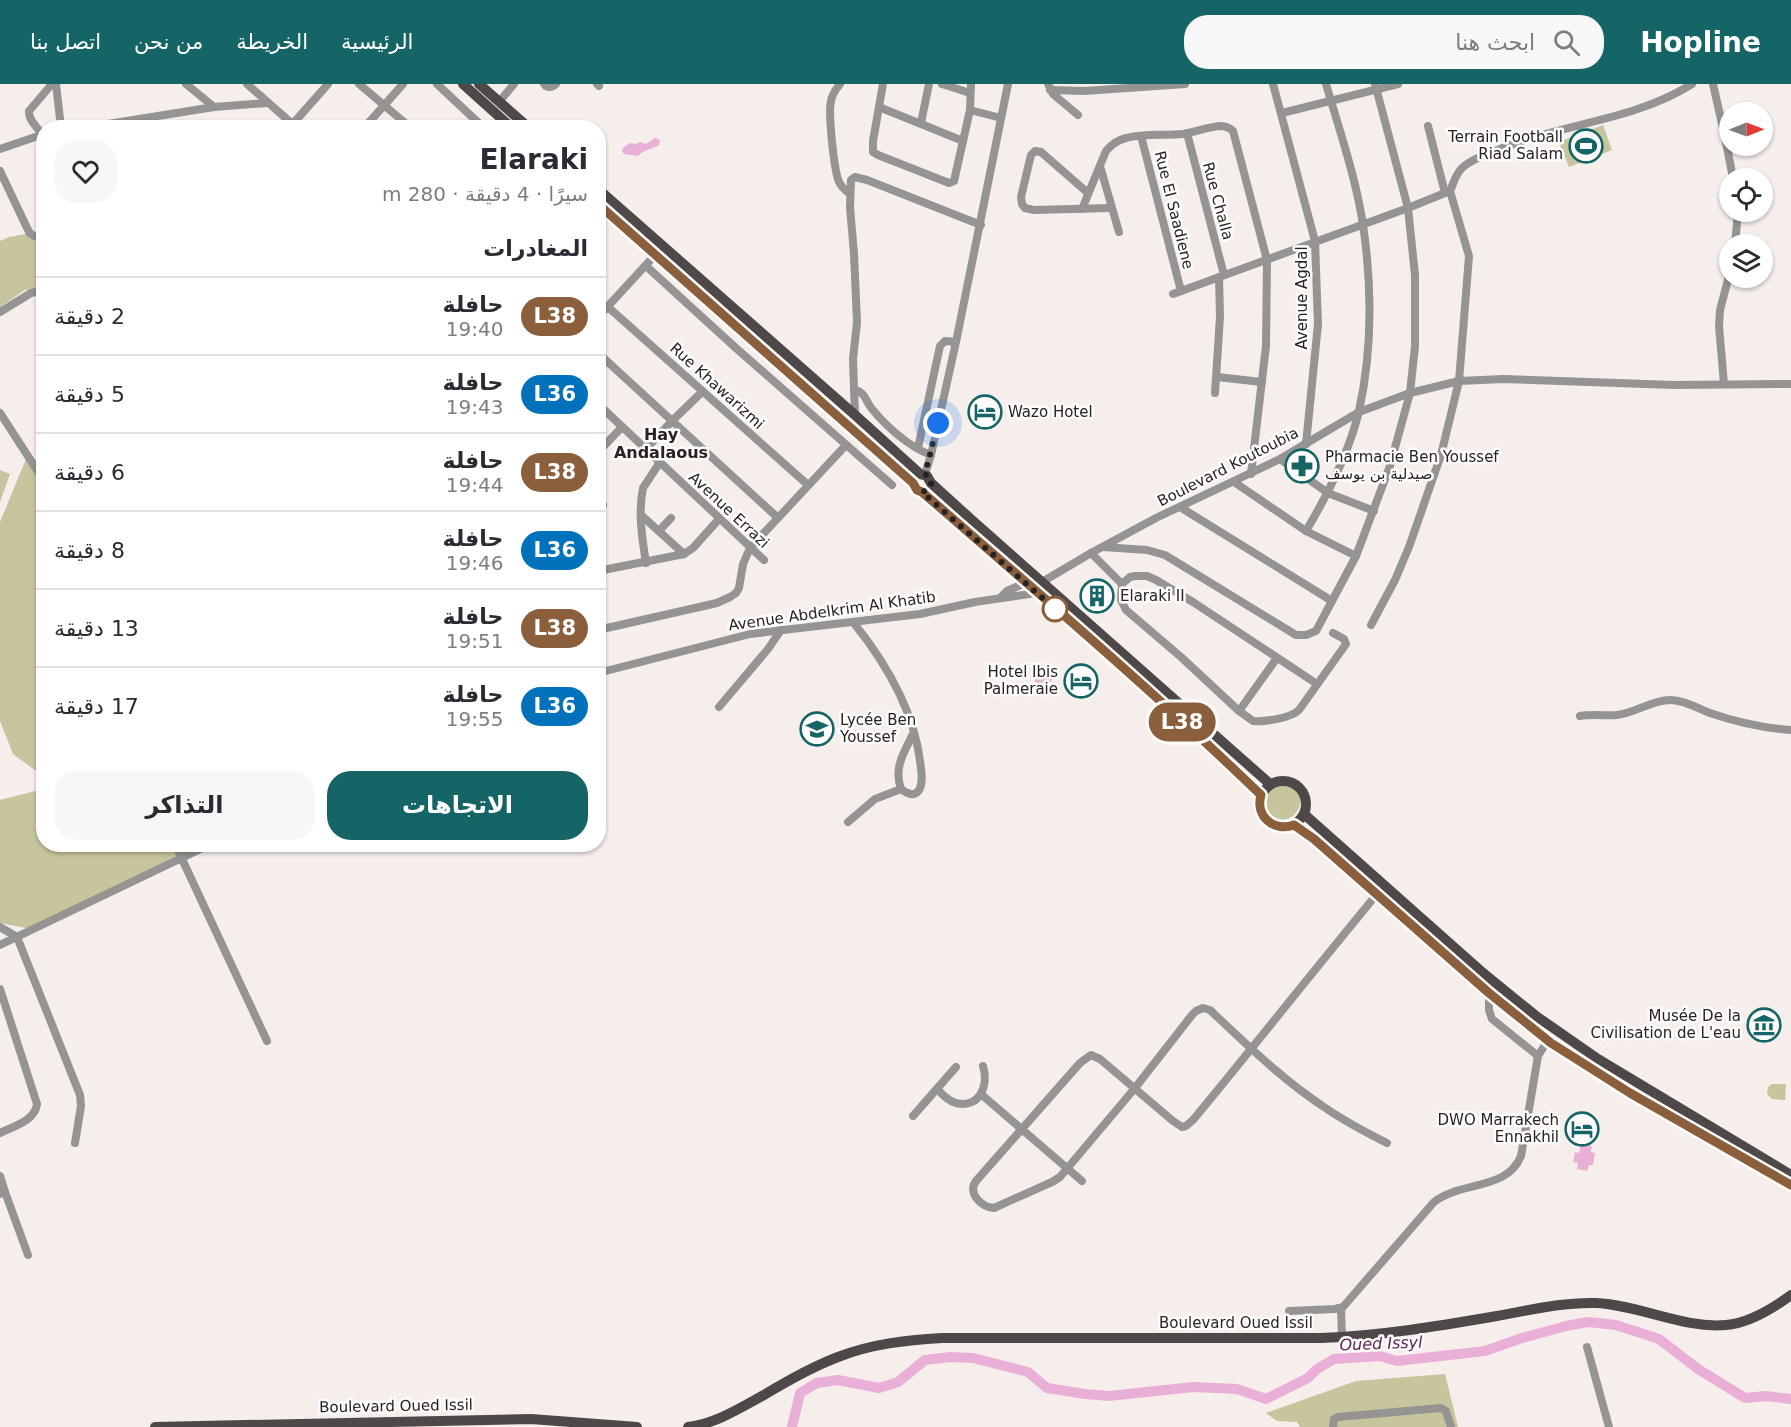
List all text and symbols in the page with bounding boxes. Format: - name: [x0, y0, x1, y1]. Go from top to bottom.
- search box: [1184, 15, 1604, 69]
- icon: search: [1550, 26, 1583, 59]
- text: Hopline: [1640, 26, 1761, 59]
- text: اتصل بنا: [30, 30, 101, 54]
- text: من نحن: [134, 30, 203, 54]
- text: الخريطة: [236, 30, 308, 54]
- text: الرئيسية: [341, 30, 413, 54]
- text: ابحث هنا: [1455, 30, 1535, 55]
- north arrow: [1719, 102, 1773, 156]
- map controls: [1719, 102, 1773, 288]
- place label: Terrain Football Riad Salam: [1447, 128, 1563, 163]
- sports icon: Terrain Football Riad Salam: [1568, 128, 1604, 164]
- button: heart: [54, 140, 117, 203]
- text: Elaraki: [479, 143, 588, 176]
- street label: Rue El Saadiene: [1151, 149, 1197, 271]
- street label: Rue Challa: [1199, 160, 1237, 242]
- button: locate: [1719, 168, 1773, 222]
- text: سيرًا · 4 دقيقة · 280 m: [382, 182, 588, 206]
- button: layers: [1719, 234, 1773, 288]
- text: المغادرات: [483, 236, 588, 261]
- street label: Avenue Agdal: [1293, 246, 1311, 350]
- text: حافلة: [443, 292, 503, 317]
- text: 2 دقيقة: [54, 304, 125, 329]
- text: L38: [533, 304, 576, 328]
- text: 19:40: [446, 317, 503, 341]
- street label: Rue Khawarizmi: [666, 339, 768, 433]
- text: حافلة: [443, 370, 503, 395]
- text: 5 دقيقة: [54, 382, 125, 407]
- text: L36: [533, 382, 576, 406]
- hotel icon: Wazo Hotel: [967, 394, 1003, 430]
- text: 19:43: [446, 395, 503, 419]
- place label: Wazo Hotel: [1008, 403, 1093, 421]
- your location: [923, 408, 953, 438]
- street label: Boulevard Koutoubia: [1154, 424, 1302, 510]
- district label: Hay Andalaous: [614, 425, 708, 462]
- text: حافلة: [443, 448, 503, 473]
- pharmacy icon: Pharmacie Ben Youssef صيدلية بن يوسف: [1284, 448, 1320, 484]
- place label: Pharmacie Ben Youssef صيدلية بن يوسف: [1325, 448, 1499, 483]
- text: 6 دقيقة: [54, 460, 125, 485]
- text: L38: [533, 460, 576, 484]
- street label: Avenue Errazi: [685, 468, 773, 552]
- text: 19:44: [446, 473, 503, 497]
- text: حافلة: [443, 526, 503, 551]
- text: 8 دقيقة: [54, 538, 125, 563]
- text: L36: [533, 538, 576, 562]
- text: 19:46: [446, 551, 503, 575]
- building icon: Elaraki II: [1079, 578, 1115, 614]
- place label: Elaraki II: [1120, 587, 1185, 605]
- street label: Avenue Abdelkrim Al Khatib: [727, 588, 937, 634]
- unlabelled marker: [1042, 596, 1068, 622]
- text: حافلة: [443, 604, 503, 629]
- text: 13 دقيقة: [54, 616, 139, 641]
- text: L38: [533, 616, 576, 640]
- text: 19:51: [446, 629, 503, 653]
- place label: Hotel Ibis Palmeraie: [984, 663, 1058, 698]
- hotel icon: Hotel Ibis Palmeraie: [1063, 663, 1099, 699]
- text: حافلة: [443, 682, 503, 707]
- text: 17 دقيقة: [54, 694, 139, 719]
- text: L36: [533, 694, 576, 718]
- line badge: L38: [1148, 702, 1216, 742]
- text: 19:55: [446, 707, 503, 731]
- text: L38: [1161, 710, 1203, 734]
- school or university icon: Lycée Ben Youssef: [799, 711, 835, 747]
- place label: Lycée Ben Youssef: [839, 711, 916, 746]
- button: التذاكر: [54, 771, 315, 840]
- button: الاتجاهات: [327, 771, 588, 840]
- place label: Musée De la Civilisation de L'eau: [1591, 1007, 1741, 1042]
- museum icon: Musée De la Civilisation de L'eau: [1746, 1007, 1782, 1043]
- place label: DWO Marrakech Ennakhil: [1438, 1111, 1559, 1146]
- hotel icon: DWO Marrakech Ennakhil: [1564, 1111, 1600, 1147]
- street label: Boulevard Oued Issil: [1159, 1314, 1313, 1332]
- water label: Oued Issyl: [1339, 1333, 1423, 1354]
- street label: Boulevard Oued Issil: [319, 1396, 473, 1416]

